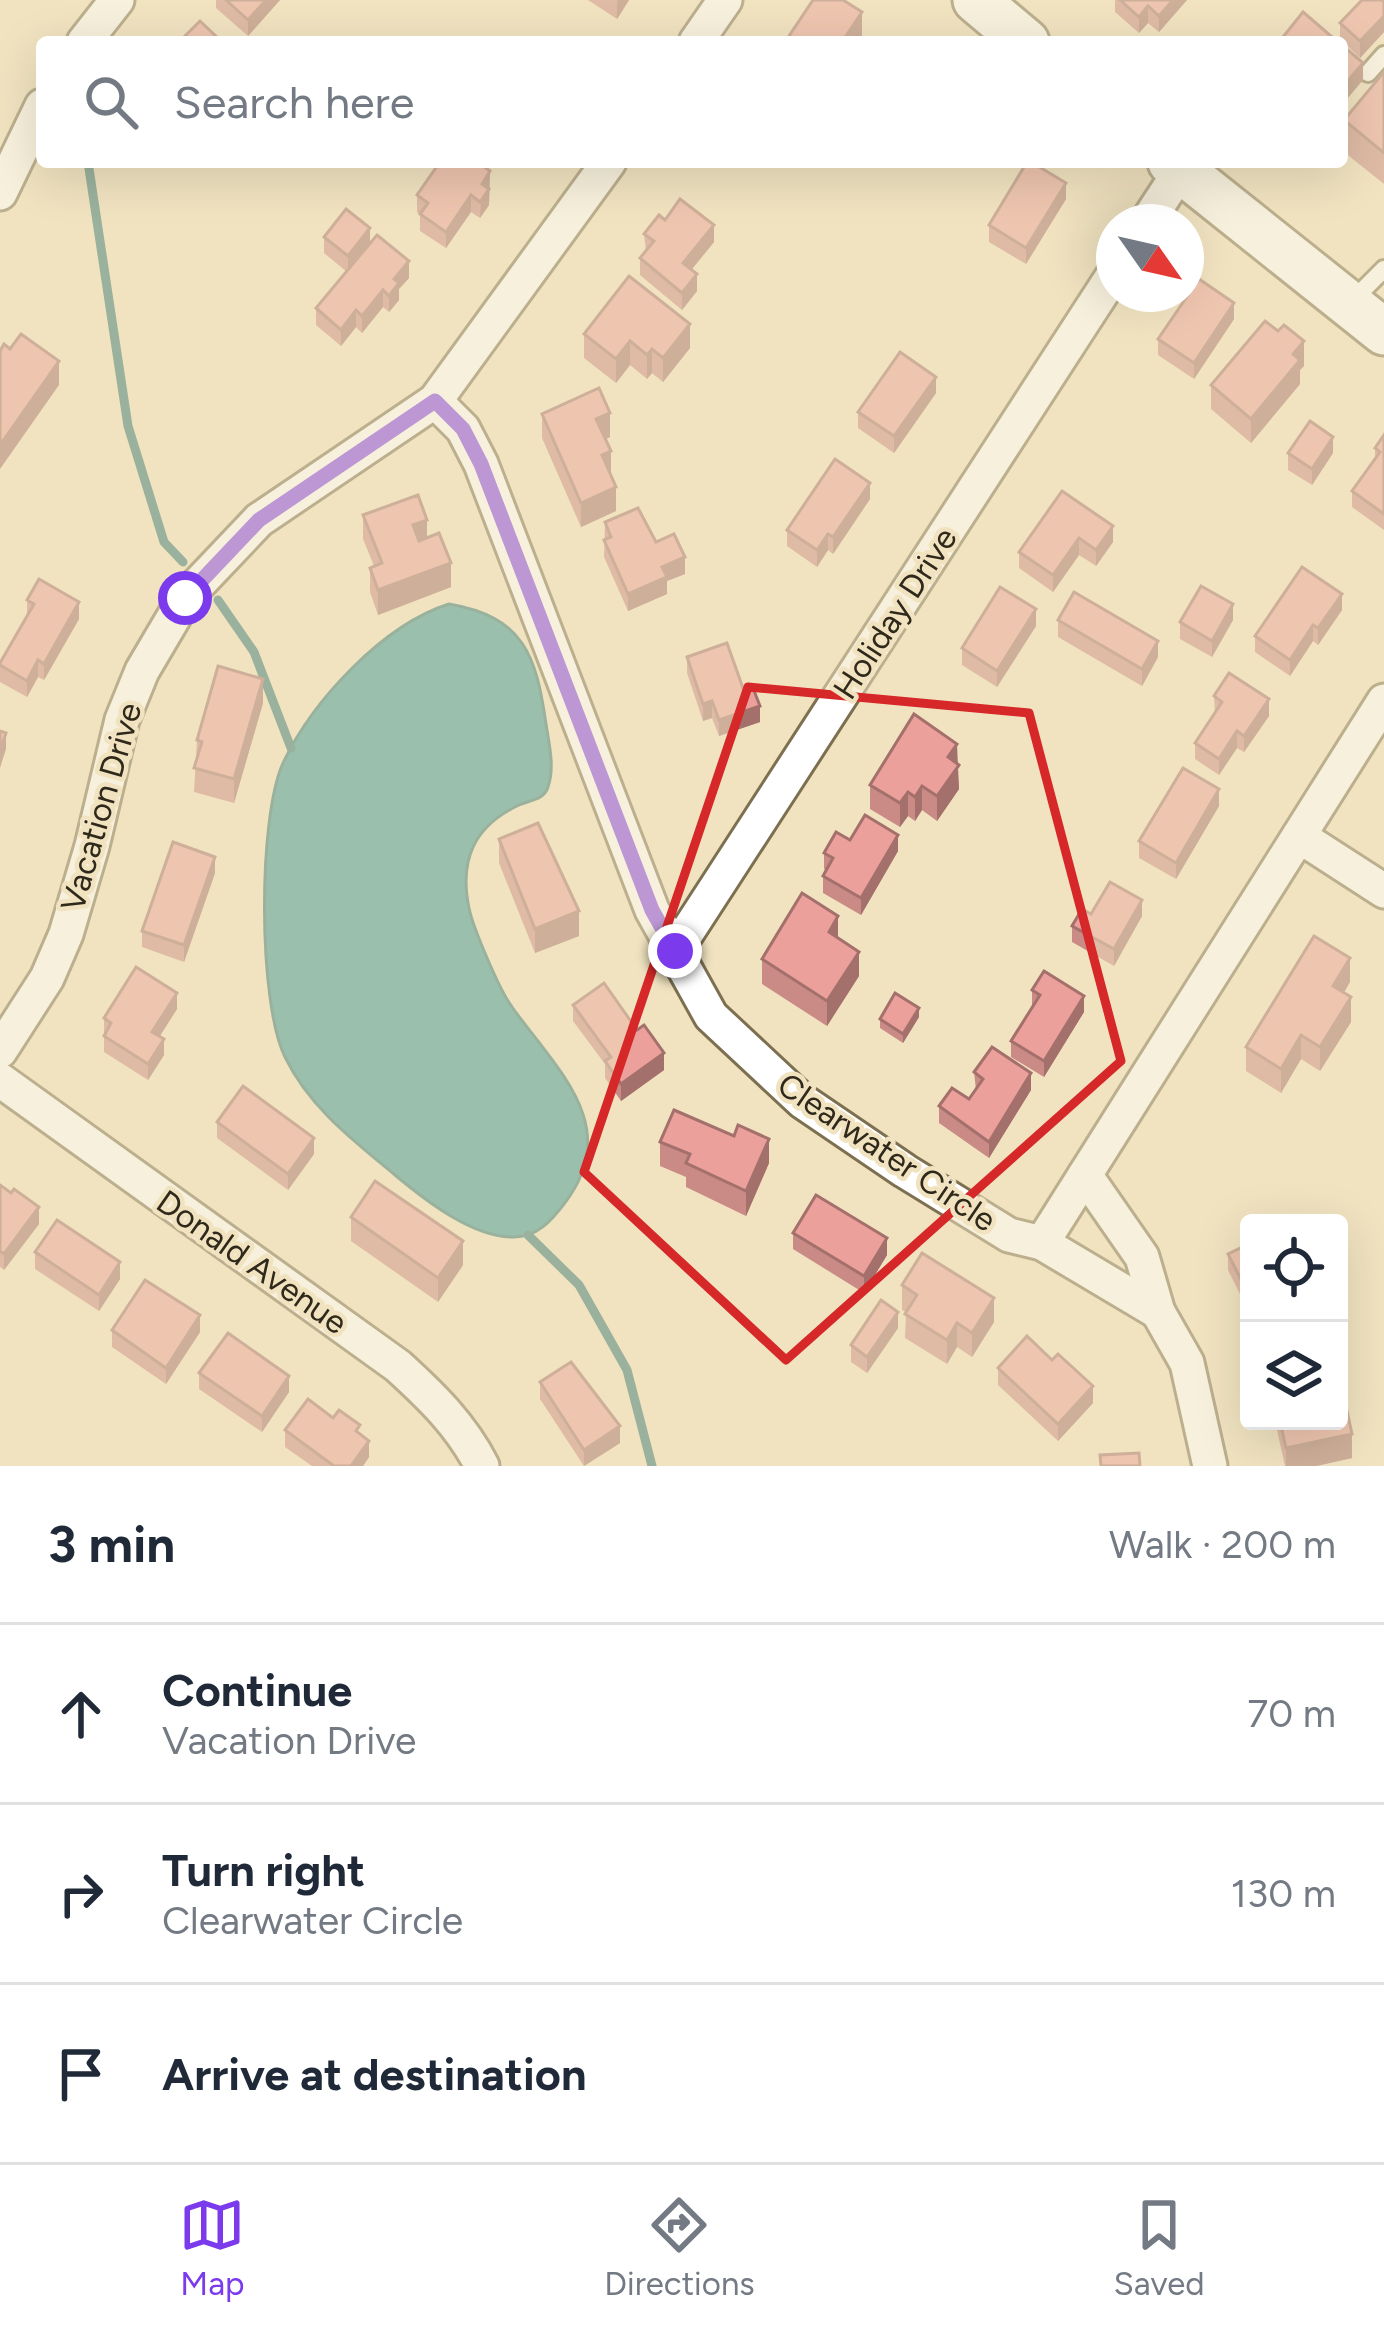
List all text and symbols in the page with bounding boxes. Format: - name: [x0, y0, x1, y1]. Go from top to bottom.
- search box: [36, 36, 1348, 168]
- icon: search: [78, 69, 144, 135]
- text: Search here: [174, 75, 414, 129]
- north arrow: [1096, 204, 1204, 312]
- street label: Holiday Drive: [825, 520, 965, 706]
- route start: [158, 571, 212, 625]
- street label: Vacation Drive: [53, 698, 149, 916]
- route end: [648, 924, 702, 978]
- street label: Clearwater Circle: [770, 1065, 1004, 1239]
- street label: Donald Avenue: [149, 1182, 355, 1342]
- map controls: [1240, 1214, 1348, 1430]
- button: locate: [1240, 1214, 1348, 1322]
- button: layers: [1240, 1322, 1348, 1430]
- text: 3 min: [48, 1514, 175, 1575]
- text: Walk · 200 m: [1109, 1521, 1336, 1568]
- text: Continue: [162, 1663, 352, 1717]
- icon: ahead: [48, 1681, 114, 1747]
- text: 70 m: [1247, 1690, 1336, 1737]
- text: Vacation Drive: [162, 1717, 416, 1764]
- text: Turn right: [162, 1843, 365, 1897]
- icon: right: [48, 1861, 114, 1927]
- text: 130 m: [1231, 1870, 1336, 1917]
- text: Clearwater Circle: [162, 1897, 463, 1944]
- icon: arrive: [48, 2041, 114, 2107]
- text: Arrive at destination: [162, 2047, 586, 2101]
- tab: Map: [179, 2192, 245, 2303]
- tab: Directions: [604, 2192, 755, 2303]
- tab: Saved: [1114, 2192, 1205, 2303]

